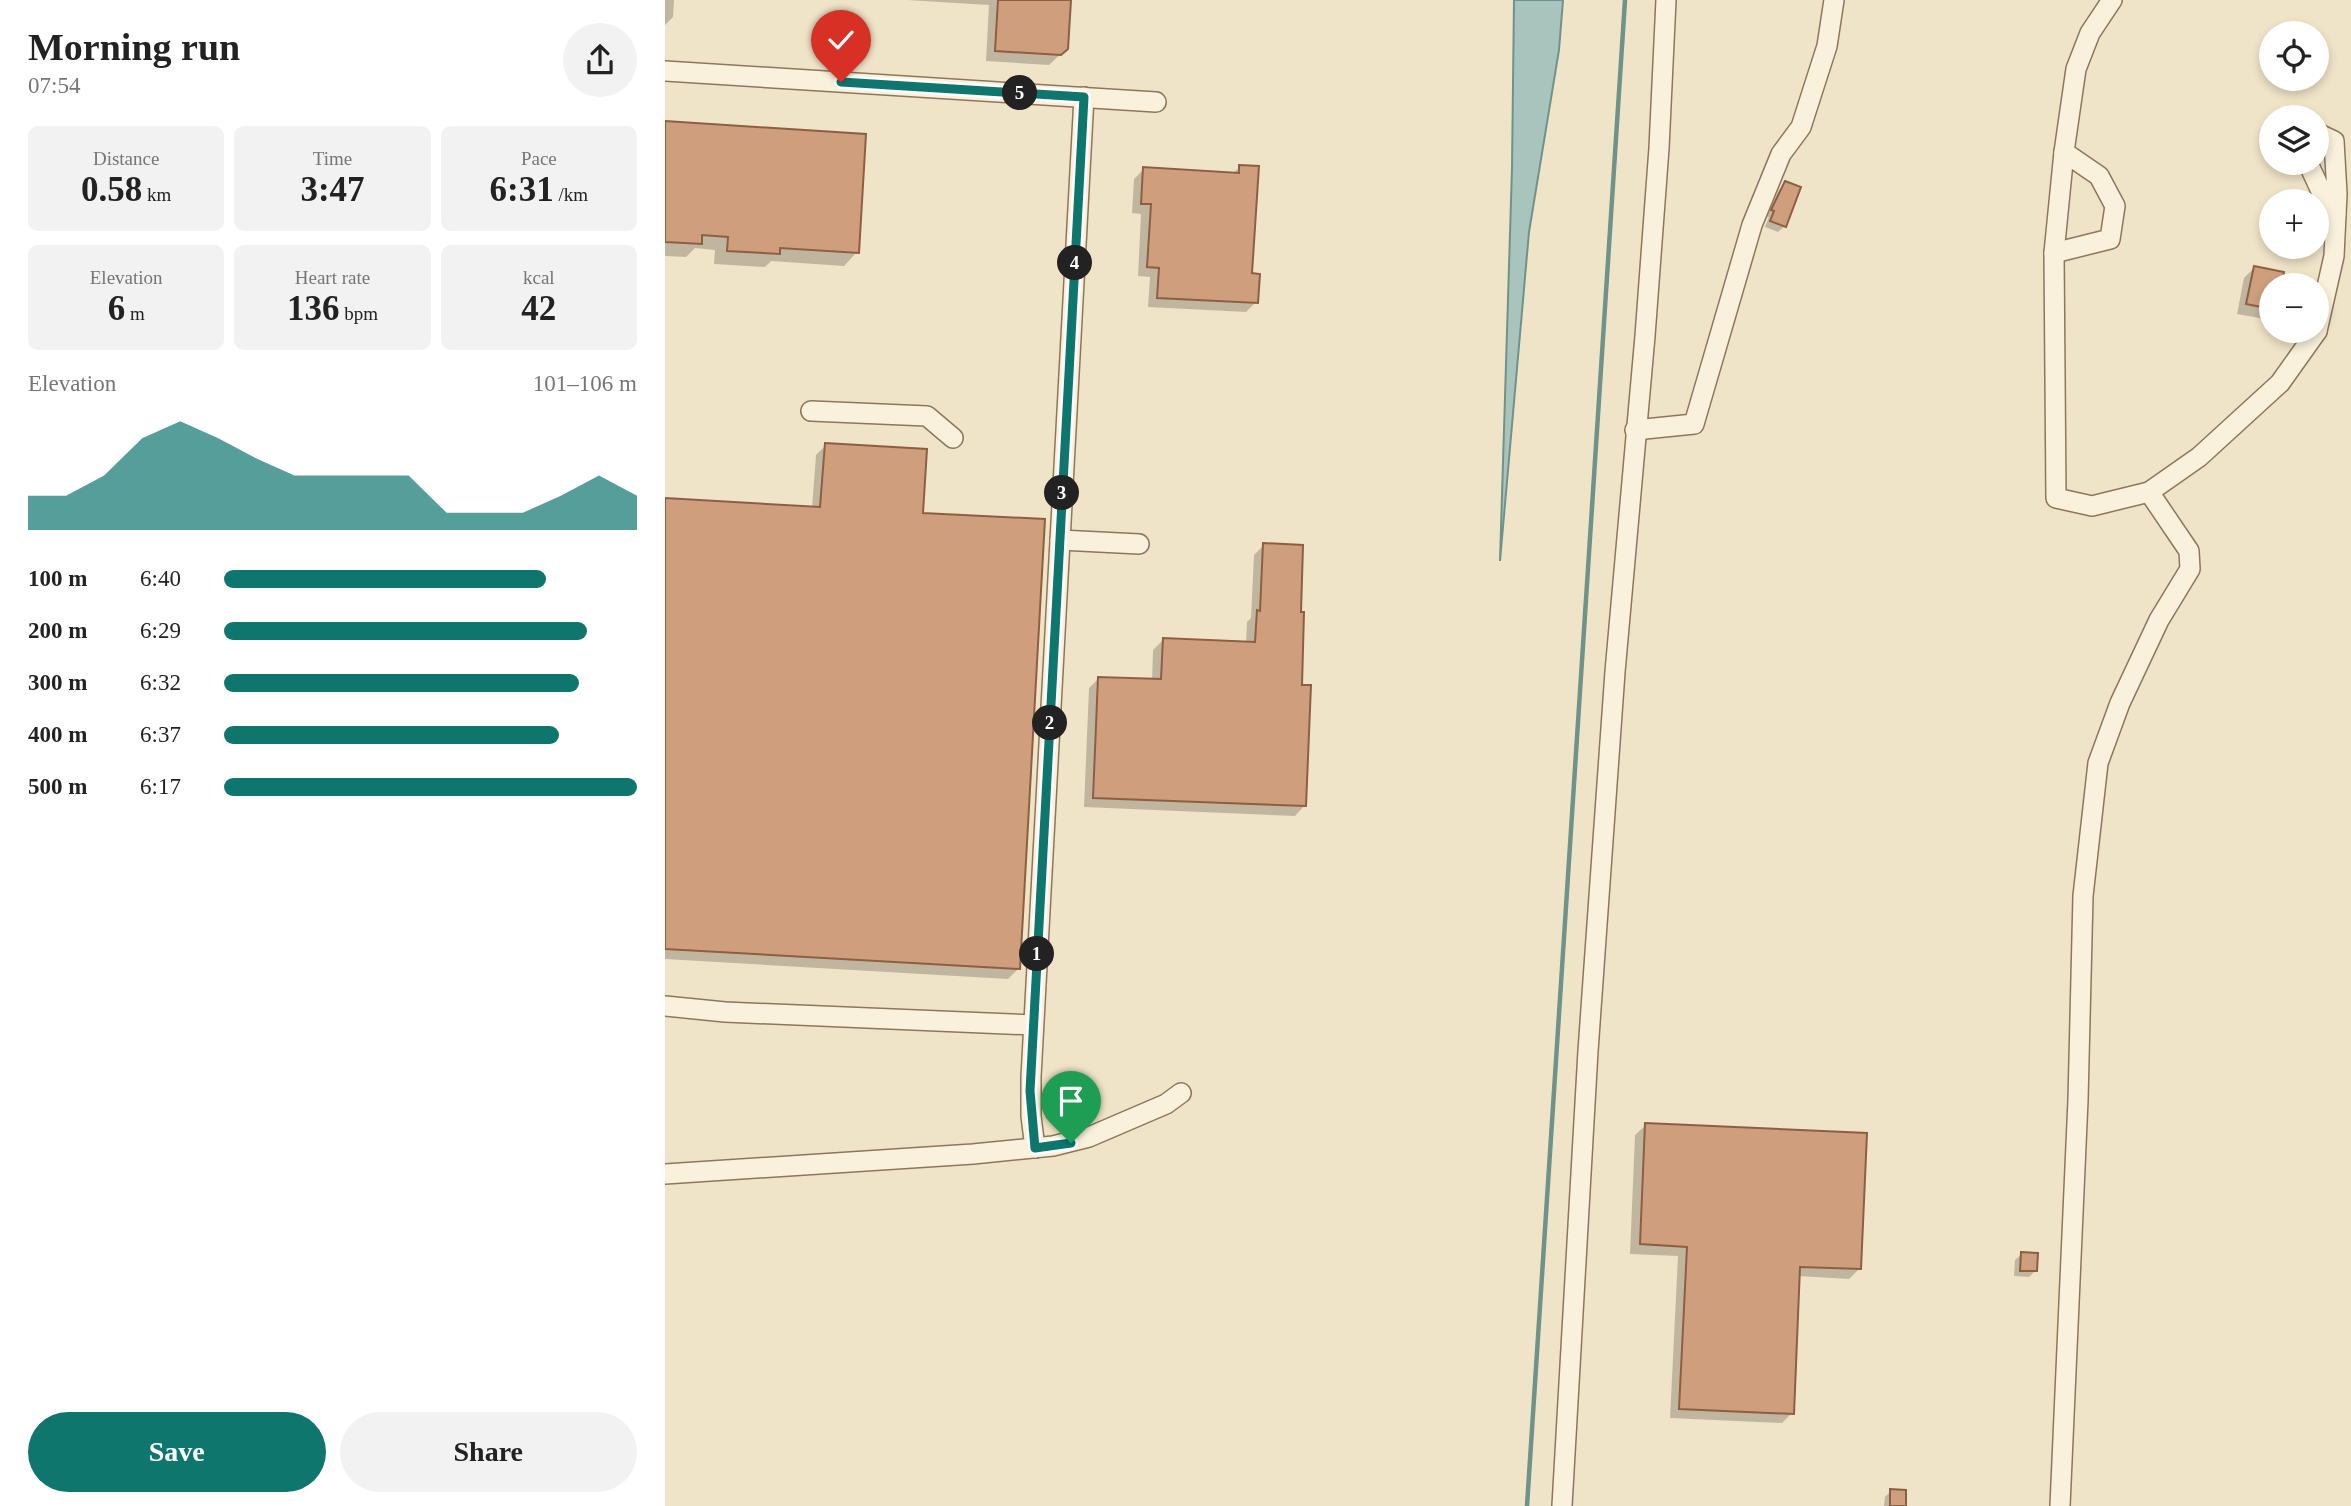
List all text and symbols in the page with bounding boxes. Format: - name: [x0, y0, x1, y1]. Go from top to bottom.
- pin: [811, 10, 871, 82]
- icon: check: [822, 21, 860, 59]
- map controls: [2259, 21, 2329, 343]
- button: locate: [2259, 21, 2329, 91]
- button: share: [563, 23, 637, 97]
- text: Morning run: [28, 26, 240, 68]
- text: 07:54: [28, 73, 80, 98]
- pin: 5: [1003, 76, 1037, 110]
- text: 5: [1015, 82, 1024, 103]
- button: layers: [2259, 105, 2329, 175]
- text: Distance: [93, 148, 159, 169]
- text: Time: [313, 148, 352, 169]
- text: Pace: [521, 148, 557, 169]
- text: 0.58: [81, 170, 142, 209]
- text: 3:47: [300, 170, 365, 209]
- text: 6:31: [490, 170, 554, 209]
- text: km: [142, 184, 171, 205]
- text: /km: [554, 184, 588, 205]
- button: +: [2259, 189, 2329, 259]
- pin: 4: [1057, 246, 1093, 280]
- text: 4: [1070, 252, 1079, 273]
- text: Elevation: [90, 267, 163, 288]
- text: Heart rate: [295, 267, 370, 288]
- text: kcal: [523, 267, 555, 288]
- button: −: [2259, 273, 2329, 343]
- text: 6: [108, 289, 125, 328]
- text: 136: [287, 289, 339, 328]
- text: 42: [521, 289, 556, 328]
- text: m: [125, 303, 145, 324]
- text: bpm: [339, 303, 378, 324]
- text: Elevation: [28, 371, 116, 396]
- text: 101–106 m: [533, 371, 637, 396]
- pin: 3: [1045, 476, 1079, 510]
- text: 3: [1057, 482, 1066, 503]
- text: 100 m: [28, 566, 87, 591]
- text: 6:40: [140, 566, 181, 591]
- text: 200 m: [28, 618, 87, 643]
- text: 6:29: [140, 618, 181, 643]
- text: 300 m: [28, 670, 87, 695]
- text: 6:32: [140, 670, 181, 695]
- pin: 2: [1033, 706, 1067, 740]
- text: 2: [1045, 712, 1054, 733]
- text: 400 m: [28, 722, 87, 747]
- text: 6:37: [140, 722, 181, 747]
- text: 500 m: [28, 774, 87, 799]
- text: 6:17: [140, 774, 181, 799]
- pin: 1: [1019, 936, 1055, 972]
- text: 1: [1032, 943, 1041, 964]
- pin: [1041, 1071, 1101, 1143]
- icon: arrive: [1052, 1082, 1090, 1120]
- button: Save: [28, 1412, 326, 1492]
- button: Share: [340, 1412, 637, 1492]

